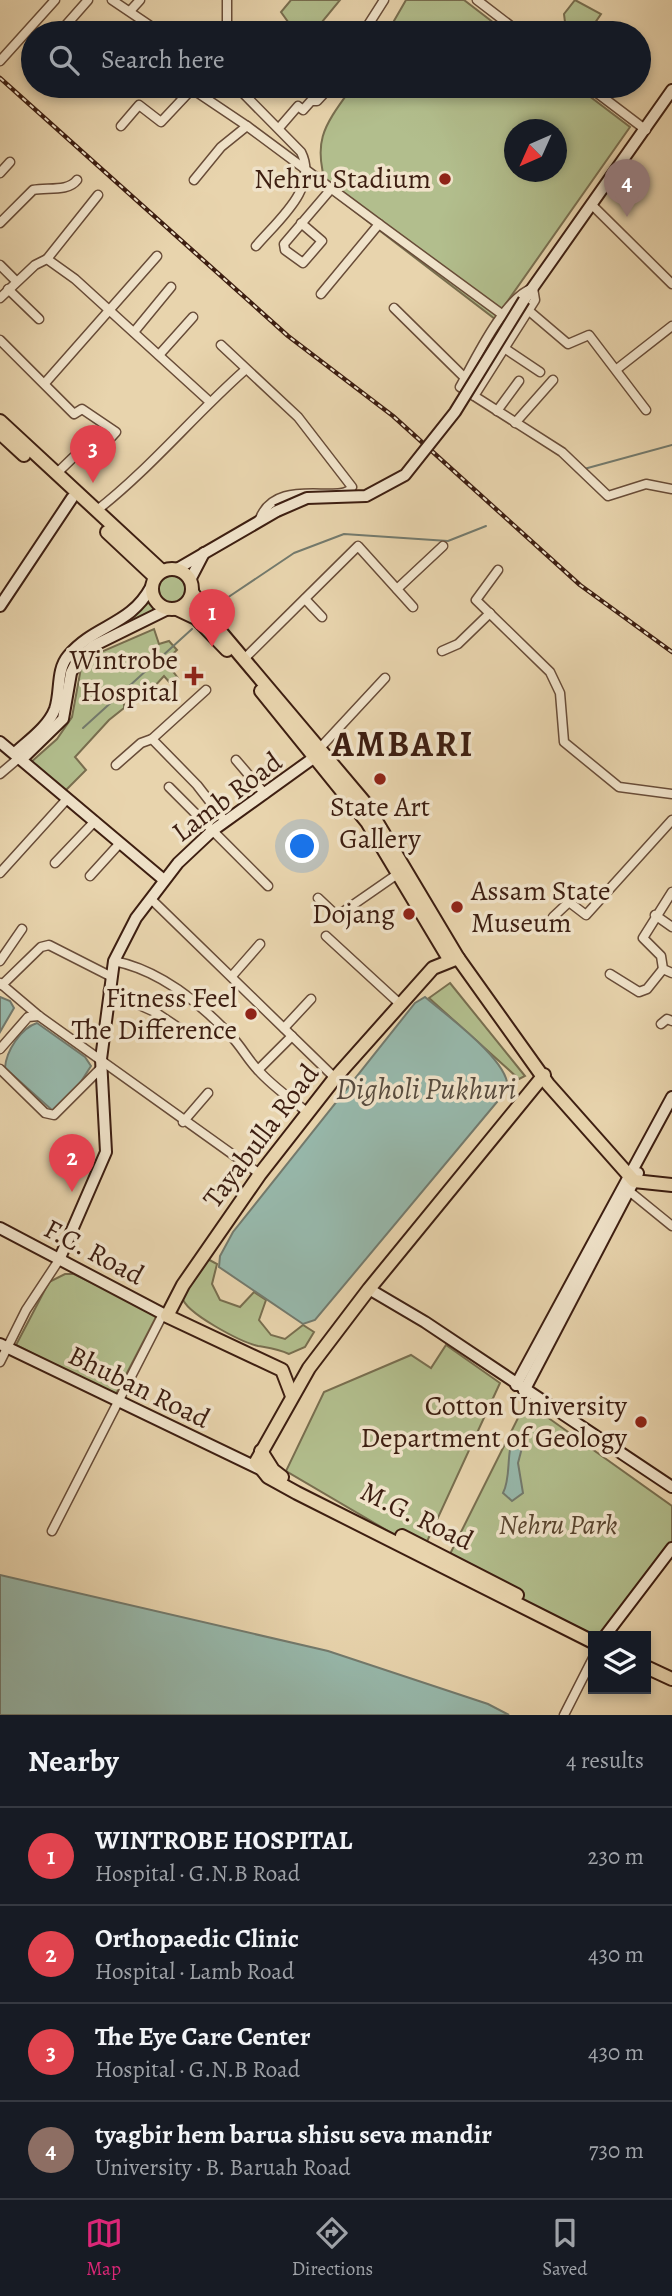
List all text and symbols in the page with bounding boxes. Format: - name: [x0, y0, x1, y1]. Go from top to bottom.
- search box: [21, 21, 651, 98]
- icon: search: [45, 41, 83, 79]
- text: Search here: [101, 42, 225, 77]
- north arrow: [504, 119, 567, 182]
- pin: 4: [604, 159, 650, 217]
- place label: Nehru Stadium: [254, 160, 431, 198]
- marker: Nehru Stadium: [437, 171, 453, 187]
- pin: 3: [70, 425, 116, 483]
- pin: 1: [189, 589, 235, 647]
- place label: Wintrobe Hospital: [68, 641, 178, 711]
- marker: Wintrobe Hospital: [184, 666, 204, 686]
- district label: AMBARI: [331, 720, 474, 768]
- street label: Lamb Road: [164, 743, 291, 851]
- marker: State Art Gallery: [372, 771, 388, 787]
- place label: State Art Gallery: [330, 788, 430, 858]
- your location: [285, 829, 319, 863]
- place label: Assam State Museum: [470, 872, 611, 942]
- place label: Dojang: [312, 895, 395, 933]
- marker: Assam State Museum: [449, 899, 465, 915]
- marker: Dojang: [401, 906, 417, 922]
- place label: Fitness Feel The Difference: [72, 979, 237, 1049]
- marker: Fitness Feel The Difference: [243, 1006, 259, 1022]
- street label: Tayabulla Road: [194, 1055, 328, 1216]
- water label: Digholi Pukhuri: [336, 1069, 516, 1109]
- pin: 2: [49, 1134, 95, 1192]
- street label: F.C. Road: [37, 1210, 152, 1295]
- street label: Bhuban Road: [62, 1336, 217, 1438]
- place label: Cotton University Department of Geology: [360, 1387, 628, 1457]
- marker: Cotton University Department of Geology: [633, 1414, 649, 1430]
- street label: M.G. Road: [354, 1472, 481, 1560]
- park label: Nehru Park: [498, 1506, 618, 1544]
- map controls: [588, 1631, 651, 1694]
- button: layers: [588, 1631, 651, 1694]
- text: Nearby: [28, 1741, 119, 1781]
- text: 4 results: [566, 1745, 644, 1776]
- text: WINTROBE HOSPITAL: [95, 1823, 352, 1858]
- text: 1: [47, 1841, 55, 1872]
- text: 230 m: [588, 1841, 644, 1872]
- text: Hospital · G.N.B Road: [95, 1858, 300, 1889]
- text: Orthopaedic Clinic: [95, 1921, 299, 1956]
- text: 2: [45, 1939, 57, 1970]
- text: 430 m: [588, 1939, 644, 1970]
- text: Hospital · Lamb Road: [95, 1956, 294, 1987]
- text: The Eye Care Center: [95, 2019, 311, 2054]
- text: 3: [46, 2037, 56, 2068]
- text: 430 m: [588, 2037, 644, 2068]
- text: Hospital · G.N.B Road: [95, 2054, 300, 2085]
- text: tyagbir hem barua shisu seva mandir: [95, 2117, 492, 2152]
- text: 4: [46, 2135, 56, 2166]
- text: 730 m: [589, 2135, 644, 2166]
- text: University · B. Baruah Road: [95, 2152, 351, 2183]
- tab: Map: [85, 2214, 123, 2282]
- tab: Directions: [292, 2214, 373, 2282]
- tab: Saved: [542, 2214, 587, 2282]

